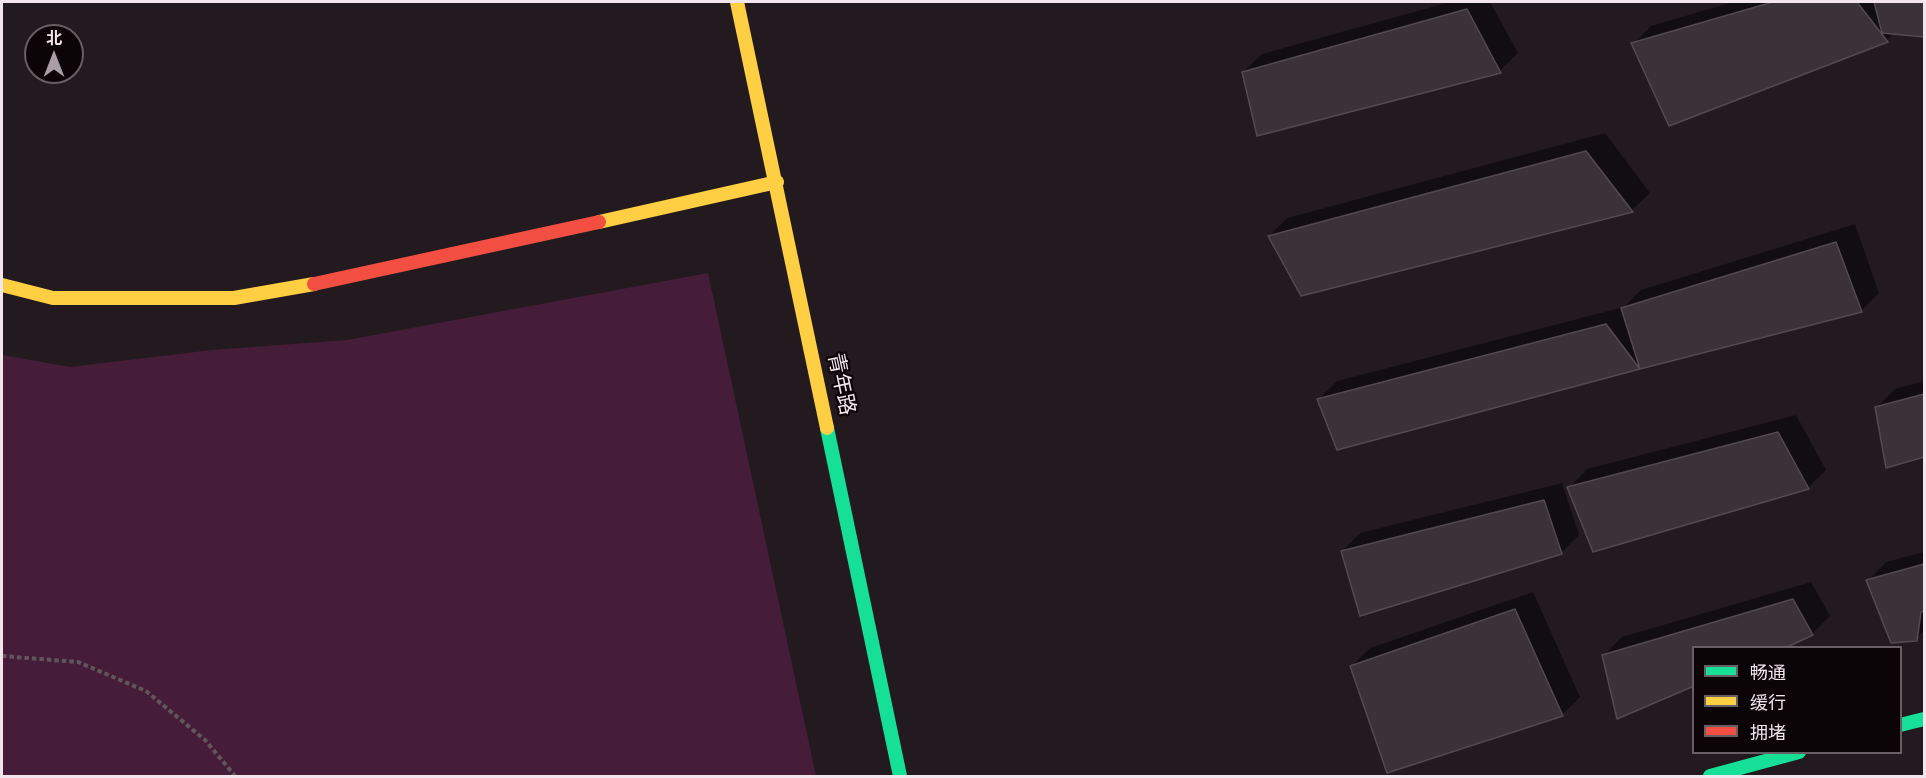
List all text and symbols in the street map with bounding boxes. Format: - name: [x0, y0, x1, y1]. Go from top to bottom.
- north arrow: [24, 24, 84, 84]
- text: 北: [46, 28, 62, 48]
- street label: 青年路: [822, 351, 860, 417]
- legend: [1692, 646, 1902, 754]
- text: 畅通: [1750, 661, 1786, 684]
- text: 缓行: [1750, 691, 1786, 714]
- text: 拥堵: [1750, 721, 1786, 744]

